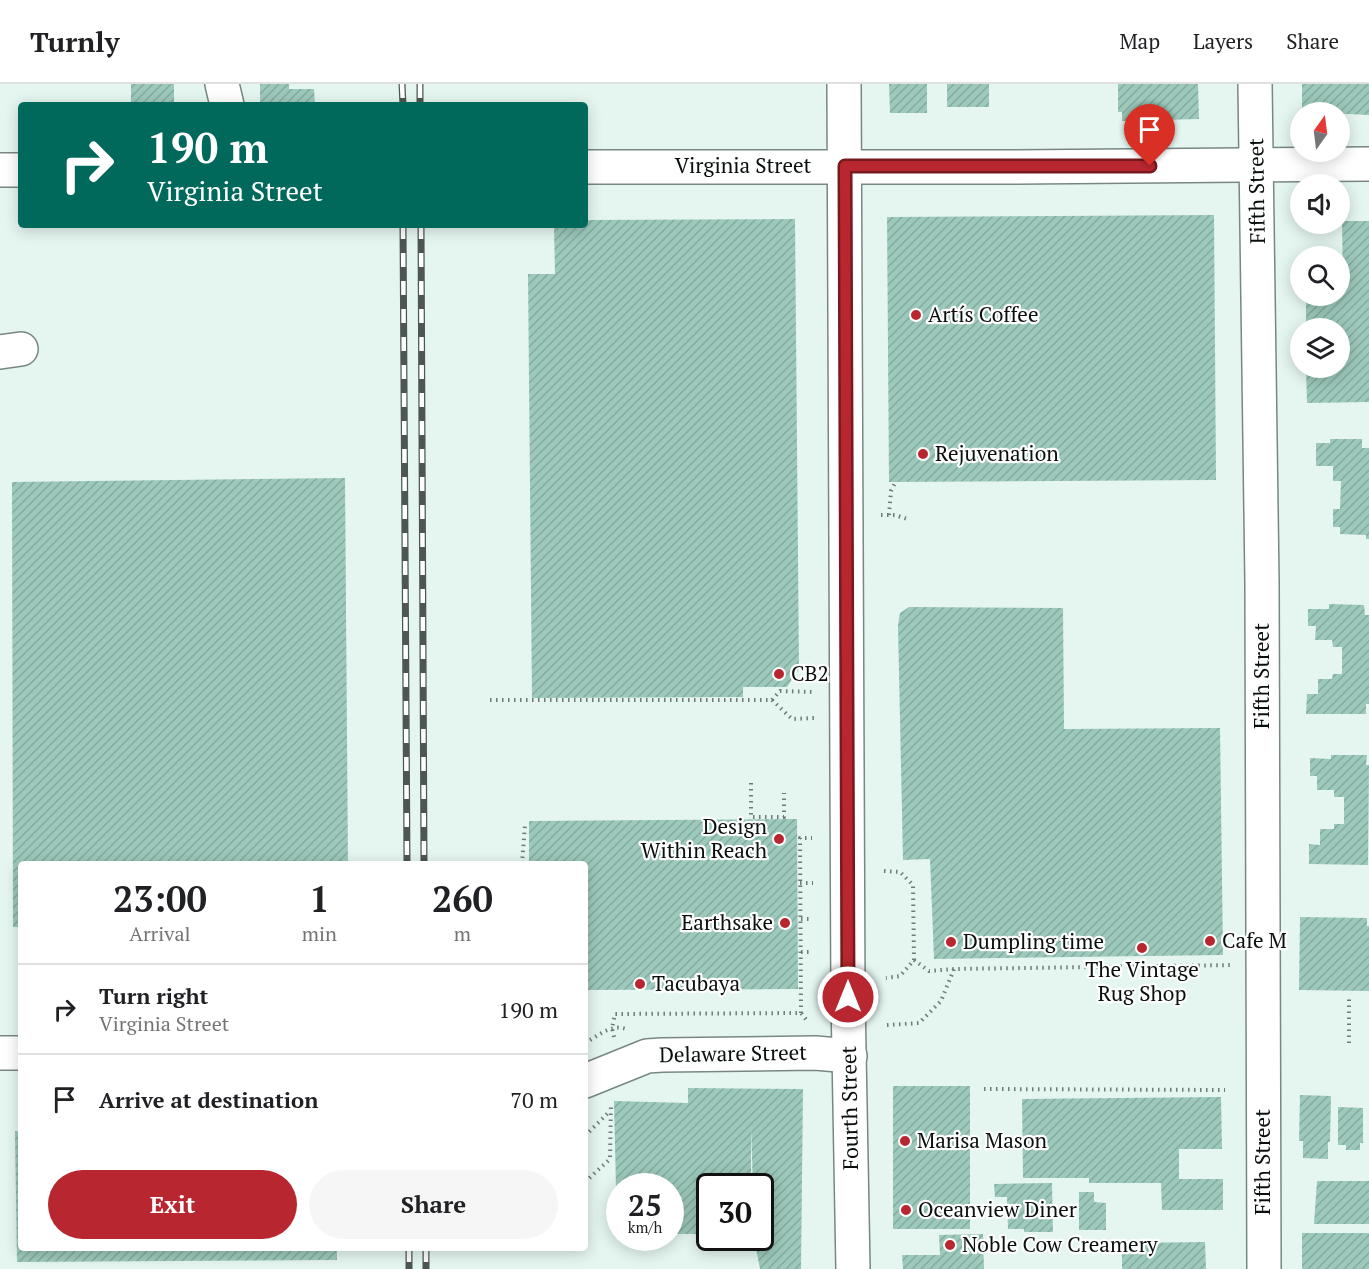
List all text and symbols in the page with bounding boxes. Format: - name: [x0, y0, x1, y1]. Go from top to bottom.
- text: Turnly: [30, 23, 119, 60]
- text: Map: [1119, 27, 1160, 55]
- text: Layers: [1193, 27, 1253, 55]
- text: Share: [1286, 27, 1339, 55]
- north arrow: [1290, 102, 1350, 162]
- map controls: [1290, 102, 1350, 378]
- pin: [1124, 104, 1175, 166]
- icon: arrive: [1133, 113, 1166, 146]
- text: 190 m: [147, 119, 268, 175]
- icon: right: [48, 126, 126, 204]
- street label: Fifth Street: [1241, 138, 1271, 244]
- street label: Virginia Street: [675, 151, 812, 179]
- text: Virginia Street: [147, 173, 323, 209]
- button: sound: [1290, 174, 1350, 234]
- button: search: [1290, 246, 1350, 306]
- place label: Artís Coffee: [928, 300, 1038, 328]
- marker: Artís Coffee: [909, 308, 923, 322]
- button: layers: [1290, 318, 1350, 378]
- place label: Rejuvenation: [935, 439, 1059, 467]
- marker: Rejuvenation: [916, 447, 930, 461]
- street label: Fifth Street: [1247, 623, 1275, 729]
- place label: CB2: [791, 659, 829, 687]
- marker: CB2: [772, 667, 786, 681]
- place label: Design Within Reach: [641, 812, 768, 864]
- marker: Design Within Reach: [772, 832, 786, 846]
- text: 23:00: [113, 875, 207, 922]
- text: 1: [309, 875, 330, 922]
- text: 260: [432, 875, 493, 922]
- place label: Earthsake: [681, 908, 773, 936]
- marker: Earthsake: [778, 916, 792, 930]
- text: Arrival: [129, 920, 191, 947]
- text: min: [302, 920, 337, 947]
- text: m: [454, 920, 471, 947]
- place label: Cafe M: [1222, 926, 1287, 954]
- place label: Dumpling time: [963, 927, 1104, 955]
- marker: Cafe M: [1203, 934, 1217, 948]
- marker: Dumpling time: [944, 935, 958, 949]
- marker: The Vintage Rug Shop: [1135, 941, 1149, 955]
- place label: The Vintage Rug Shop: [1085, 955, 1199, 1007]
- position arrow: [816, 965, 880, 1029]
- place label: Tacubaya: [652, 969, 740, 997]
- marker: Tacubaya: [633, 977, 647, 991]
- text: Turn right: [99, 981, 208, 1010]
- icon: right: [48, 993, 81, 1026]
- text: 190 m: [498, 995, 558, 1024]
- text: Virginia Street: [99, 1010, 229, 1037]
- street label: Delaware Street: [659, 1038, 807, 1068]
- street label: Fourth Street: [834, 1045, 864, 1170]
- icon: arrive: [48, 1083, 81, 1116]
- text: Arrive at destination: [99, 1085, 318, 1114]
- text: 70 m: [510, 1085, 558, 1114]
- street label: Fifth Street: [1248, 1109, 1276, 1215]
- place label: Marisa Mason: [917, 1126, 1048, 1154]
- marker: Marisa Mason: [898, 1134, 912, 1148]
- button: Exit: [48, 1170, 297, 1239]
- button: Share: [309, 1170, 558, 1239]
- speed limit sign: 30: [696, 1173, 774, 1251]
- text: 25: [628, 1185, 662, 1225]
- place label: Oceanview Diner: [918, 1195, 1077, 1223]
- marker: Oceanview Diner: [899, 1203, 913, 1217]
- text: km/h: [628, 1217, 662, 1237]
- place label: Noble Cow Creamery: [962, 1230, 1158, 1258]
- marker: Noble Cow Creamery: [943, 1238, 957, 1252]

